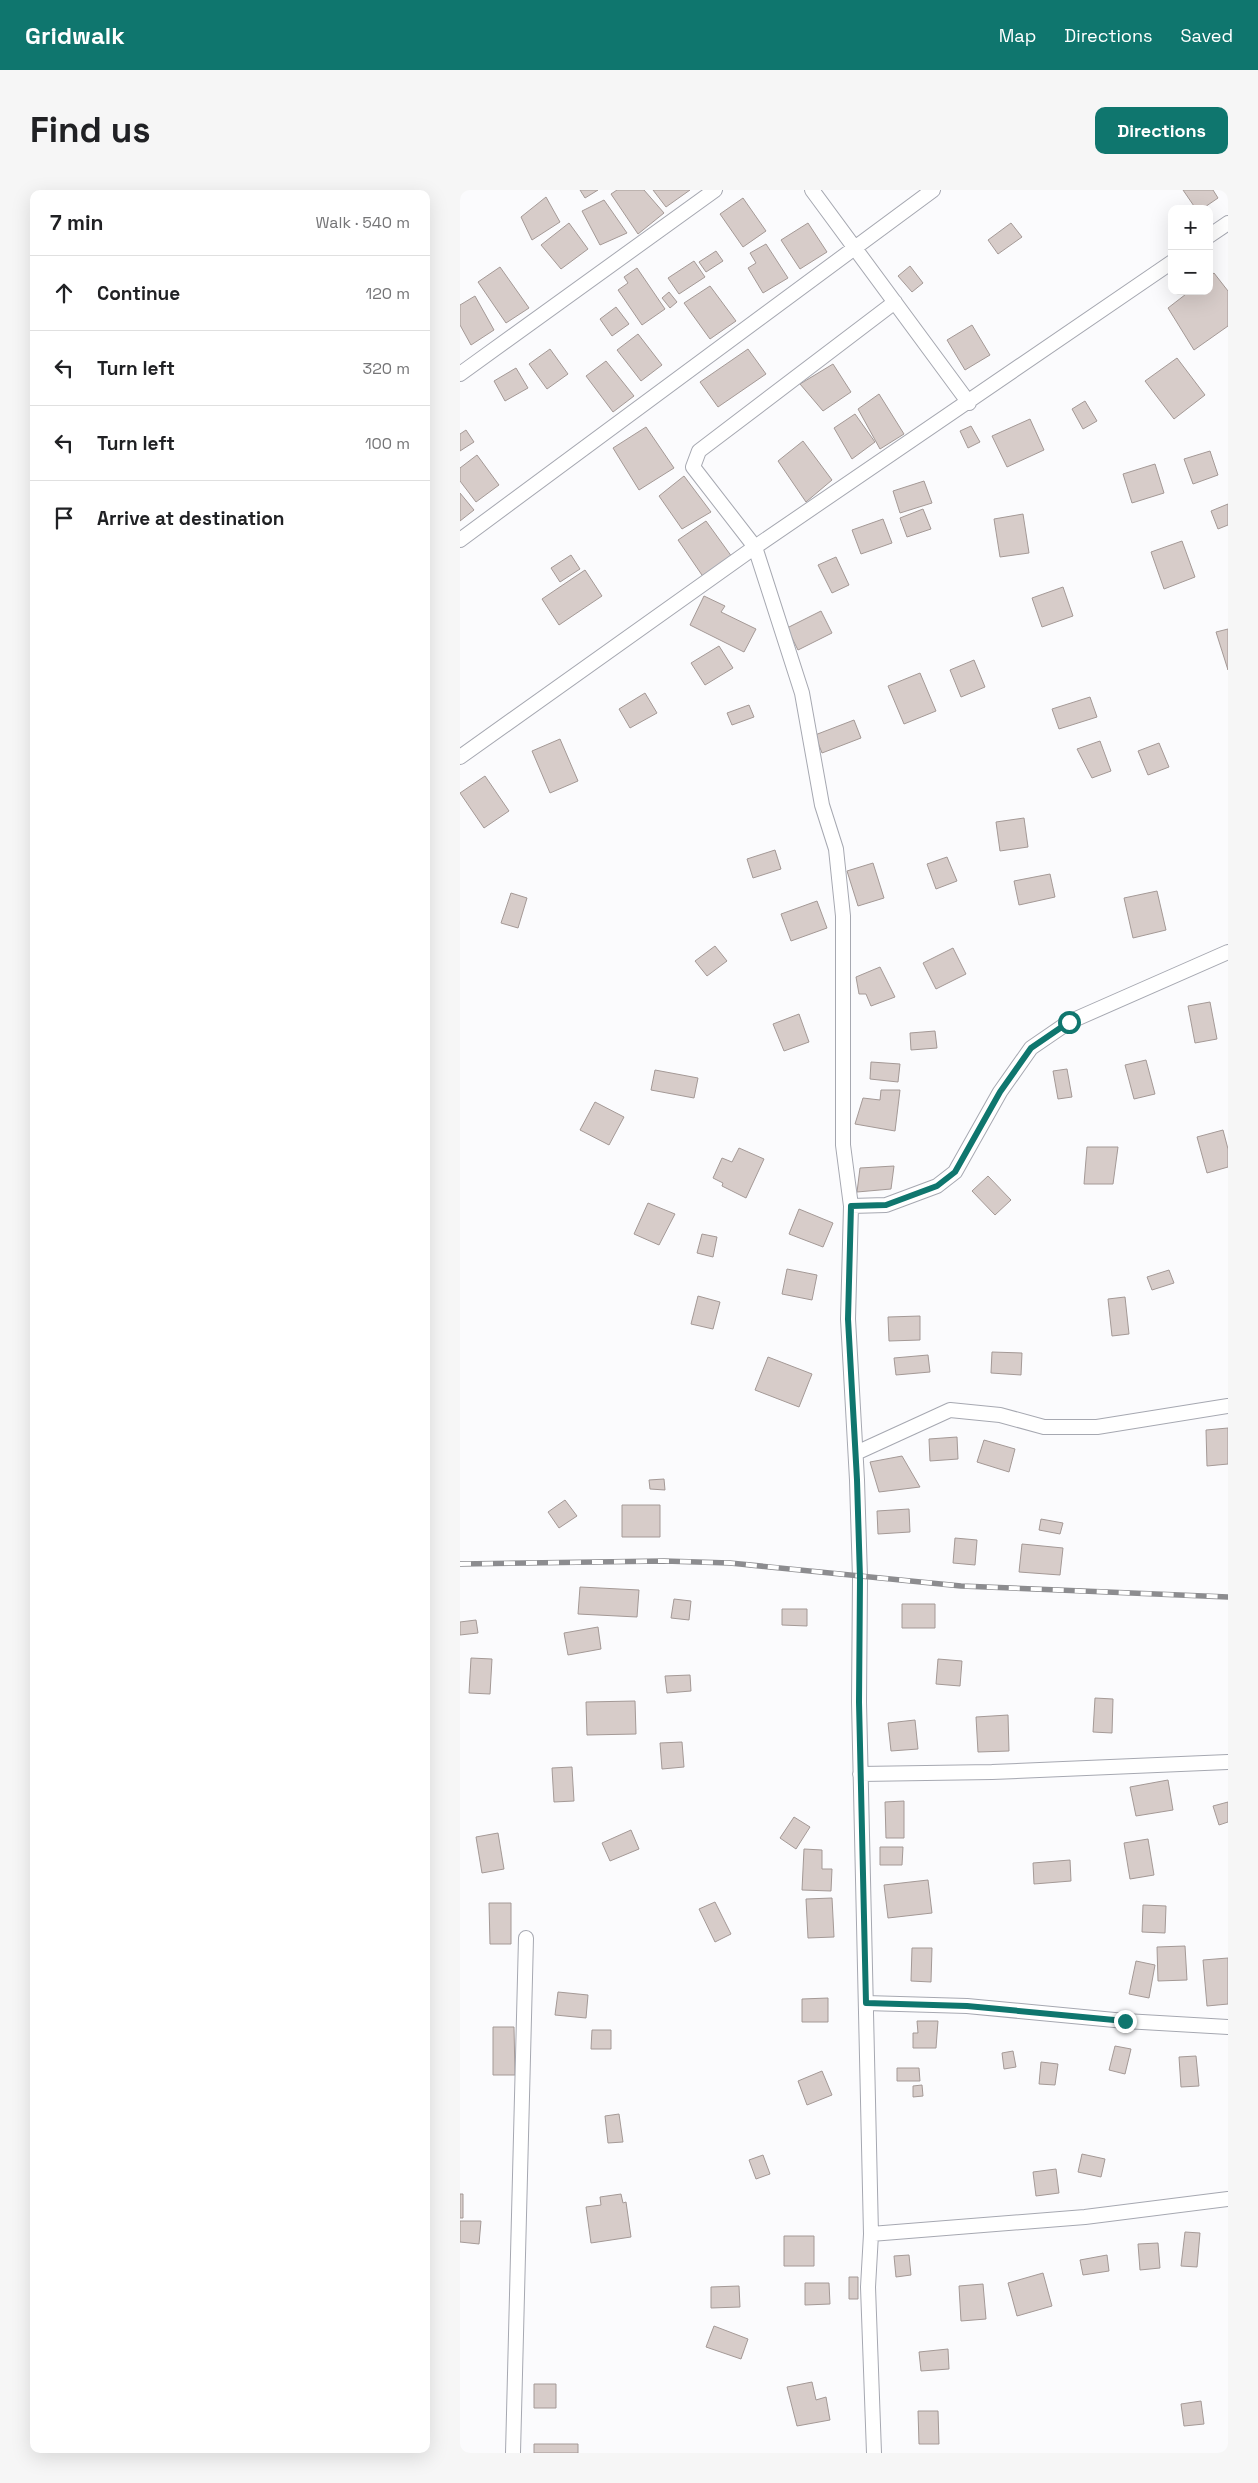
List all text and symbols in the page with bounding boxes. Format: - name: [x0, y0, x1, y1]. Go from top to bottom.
- text: Gridwalk: [25, 20, 125, 51]
- text: Map: [999, 24, 1036, 47]
- text: Directions: [1064, 24, 1153, 47]
- text: Saved: [1181, 24, 1233, 47]
- button: Directions: [1095, 107, 1228, 154]
- text: Find us: [30, 108, 151, 152]
- map controls: [1168, 205, 1213, 295]
- button: +: [1168, 205, 1213, 250]
- text: 7 min: [50, 209, 103, 236]
- text: Walk · 540 m: [316, 212, 410, 233]
- button: −: [1168, 250, 1213, 295]
- icon: ahead: [50, 279, 78, 307]
- text: Continue: [97, 281, 180, 306]
- text: 120 m: [366, 283, 410, 304]
- icon: left: [50, 354, 78, 382]
- text: Turn left: [97, 356, 175, 381]
- text: 320 m: [363, 358, 410, 379]
- icon: left: [50, 429, 78, 457]
- text: Turn left: [97, 431, 175, 456]
- text: 100 m: [365, 433, 410, 454]
- icon: arrive: [50, 504, 78, 532]
- text: Arrive at destination: [97, 506, 285, 531]
- route start: [1058, 1011, 1081, 1034]
- route end: [1114, 2010, 1137, 2033]

